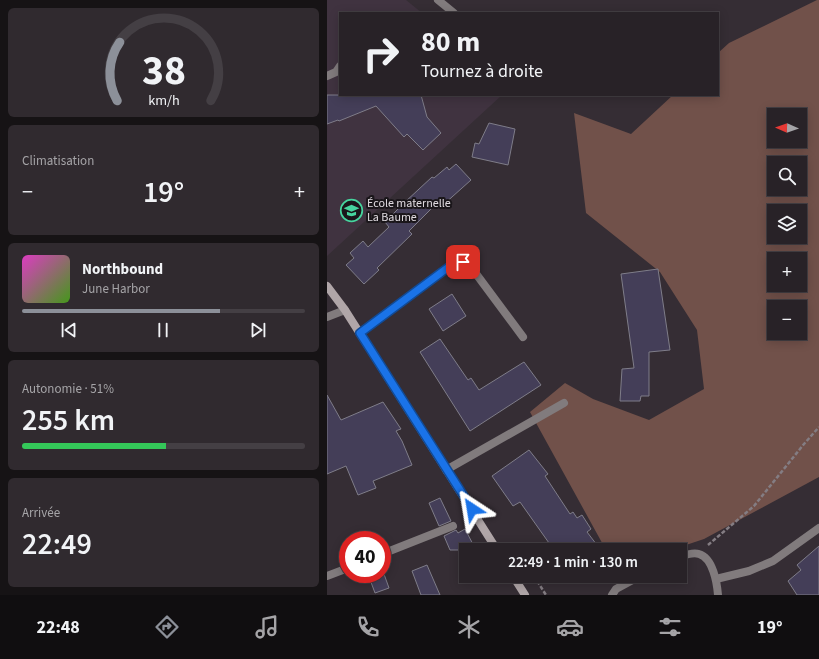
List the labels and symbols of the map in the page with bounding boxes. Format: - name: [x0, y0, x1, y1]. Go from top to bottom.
- north arrow: [767, 108, 807, 148]
- place label: École maternelle La Baume: [367, 195, 451, 226]
- school or university icon: École maternelle La Baume: [339, 197, 365, 223]
- pin: [446, 245, 480, 279]
- position arrow: [451, 488, 493, 530]
- speed limit sign: 40: [339, 531, 391, 583]

